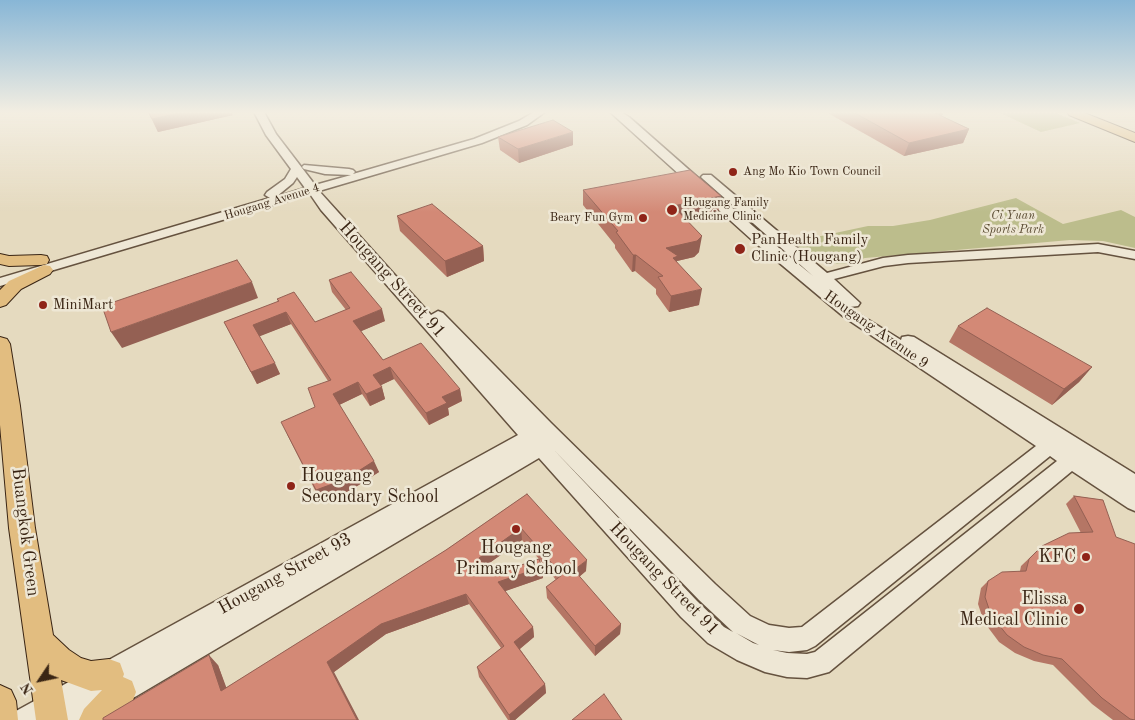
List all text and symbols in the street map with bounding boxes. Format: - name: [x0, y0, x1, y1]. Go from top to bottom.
- place label: Ang Mo Kio Town Council: [743, 165, 881, 179]
- marker: Ang Mo Kio Town Council: [727, 166, 739, 178]
- street label: Hougang Avenue 4: [223, 181, 321, 223]
- place label: Hougang Family Medicine Clinic: [683, 196, 769, 224]
- marker: Hougang Family Medicine Clinic: [665, 203, 679, 217]
- park label: Ci Yuan Sports Park: [982, 209, 1044, 237]
- place label: Beary Fun Gym: [550, 211, 633, 225]
- marker: Beary Fun Gym: [637, 212, 649, 224]
- street label: Hougang Street 91: [334, 217, 450, 343]
- place label: PanHealth Family Clinic (Hougang): [751, 231, 868, 266]
- marker: PanHealth Family Clinic (Hougang): [733, 242, 747, 256]
- street label: Hougang Avenue 9: [820, 287, 932, 373]
- place label: MiniMart: [53, 296, 113, 314]
- marker: MiniMart: [37, 299, 49, 311]
- place label: Hougang Secondary School: [301, 465, 439, 508]
- street label: Buangkok Green: [6, 466, 44, 598]
- marker: Hougang Secondary School: [285, 480, 297, 492]
- street label: Hougang Street 91: [604, 518, 724, 640]
- marker: Hougang Primary School: [510, 523, 522, 535]
- street label: Hougang Street 93: [214, 528, 356, 620]
- place label: Hougang Primary School: [455, 537, 577, 580]
- place label: KFC: [1038, 546, 1076, 568]
- marker: KFC: [1080, 551, 1092, 563]
- place label: Elissa Medical Clinic: [960, 588, 1068, 630]
- marker: Elissa Medical Clinic: [1072, 602, 1086, 616]
- north arrow: [15, 655, 65, 705]
- text: N: [19, 680, 36, 697]

